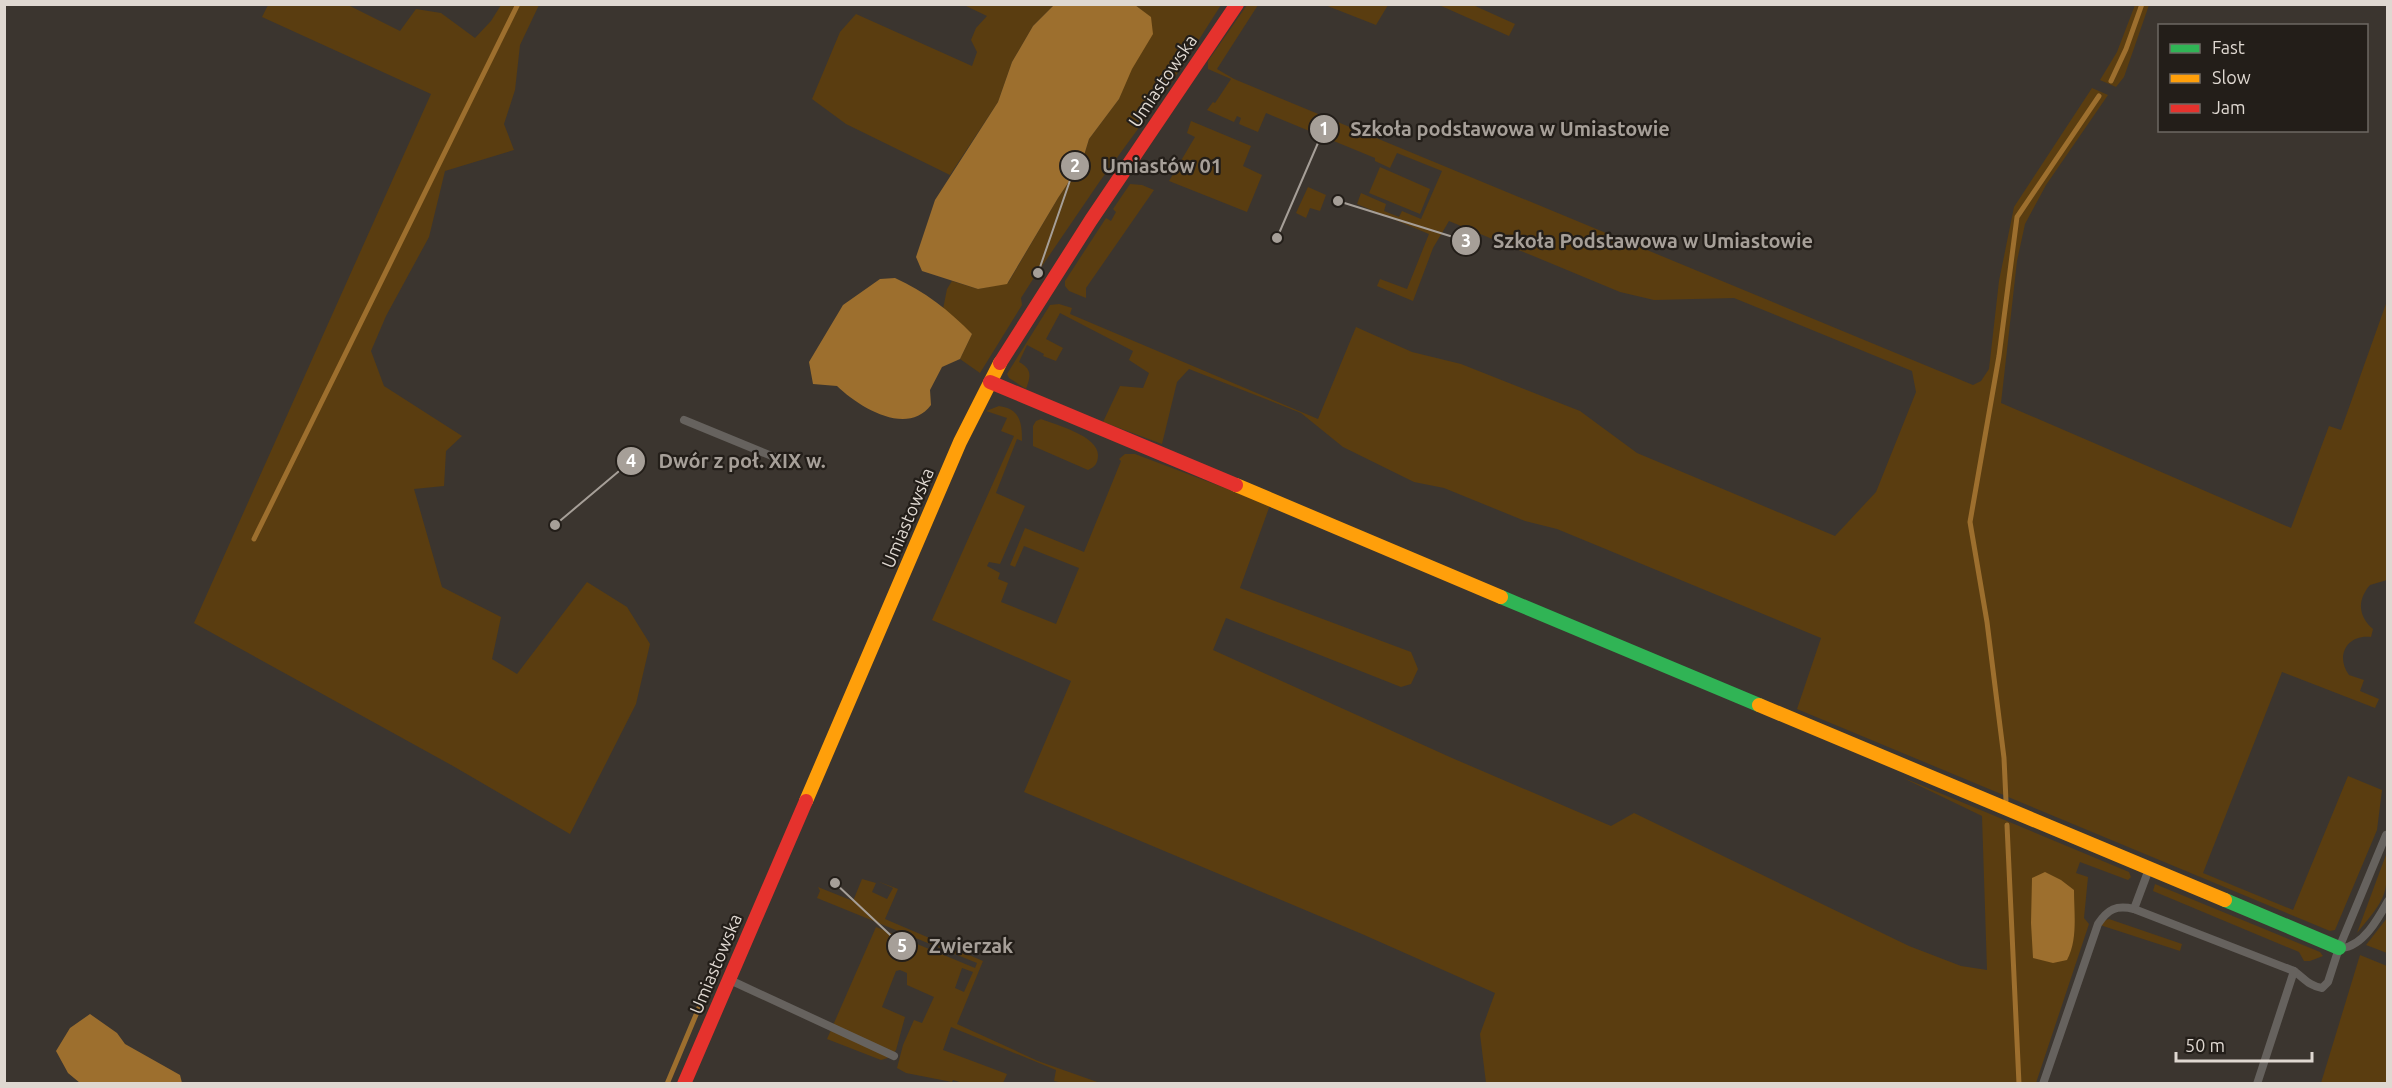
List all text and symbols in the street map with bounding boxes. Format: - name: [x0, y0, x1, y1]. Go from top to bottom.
- legend: [2158, 24, 2368, 132]
- street label: Umiastowska: [1124, 31, 1200, 130]
- text: Fast: [2212, 37, 2245, 57]
- text: Slow: [2212, 67, 2251, 87]
- text: Jam: [2212, 97, 2246, 117]
- callout: Szkoła podstawowa w Umiastowie: [1309, 110, 1682, 148]
- text: Szkoła podstawowa w Umiastowie: [1350, 117, 1670, 140]
- text: 1: [1319, 118, 1329, 138]
- callout: Umiastów 01: [1060, 147, 1234, 185]
- text: Umiastów 01: [1102, 154, 1222, 177]
- text: 2: [1070, 155, 1080, 175]
- callout: Szkoła Podstawowa w Umiastowie: [1451, 222, 1825, 260]
- text: Szkoła Podstawowa w Umiastowie: [1493, 229, 1813, 252]
- text: 3: [1461, 230, 1471, 250]
- callout: Dwór z poł. XIX w.: [616, 442, 838, 480]
- text: Dwór z poł. XIX w.: [658, 449, 826, 472]
- text: 4: [626, 450, 636, 470]
- street label: Umiastowska: [877, 464, 937, 571]
- street label: Umiastowska: [685, 910, 745, 1017]
- callout: Zwierzak: [887, 927, 1025, 965]
- text: Zwierzak: [929, 934, 1013, 957]
- text: 5: [897, 935, 907, 955]
- scale bar: [2176, 1025, 2312, 1063]
- text: 50 m: [2185, 1035, 2225, 1055]

